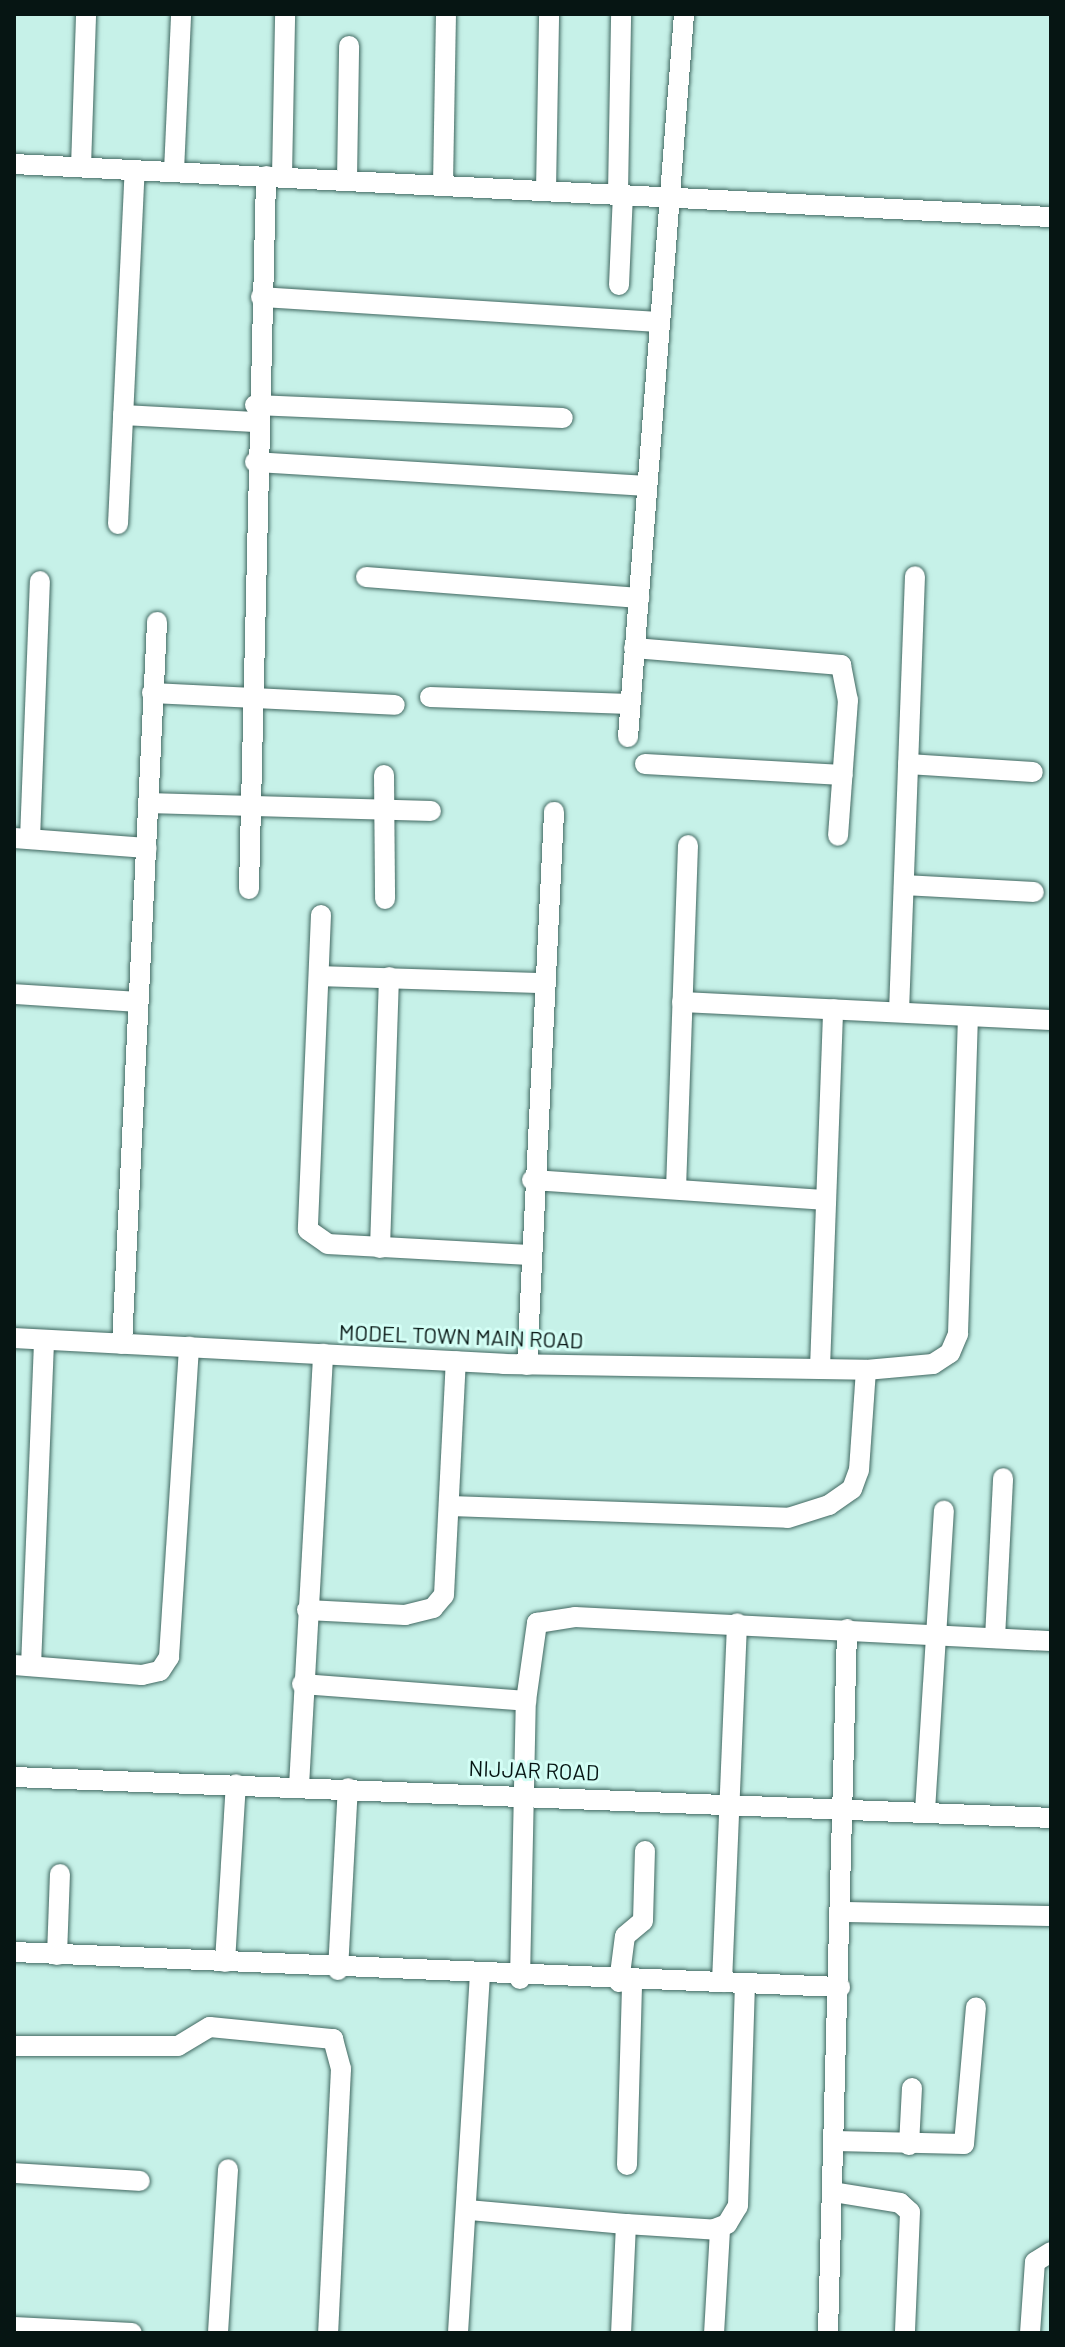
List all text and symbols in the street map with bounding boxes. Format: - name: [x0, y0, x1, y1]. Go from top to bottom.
- street label: MODEL TOWN MAIN ROAD: [338, 1319, 584, 1353]
- street label: NIJJAR ROAD: [468, 1755, 600, 1785]

